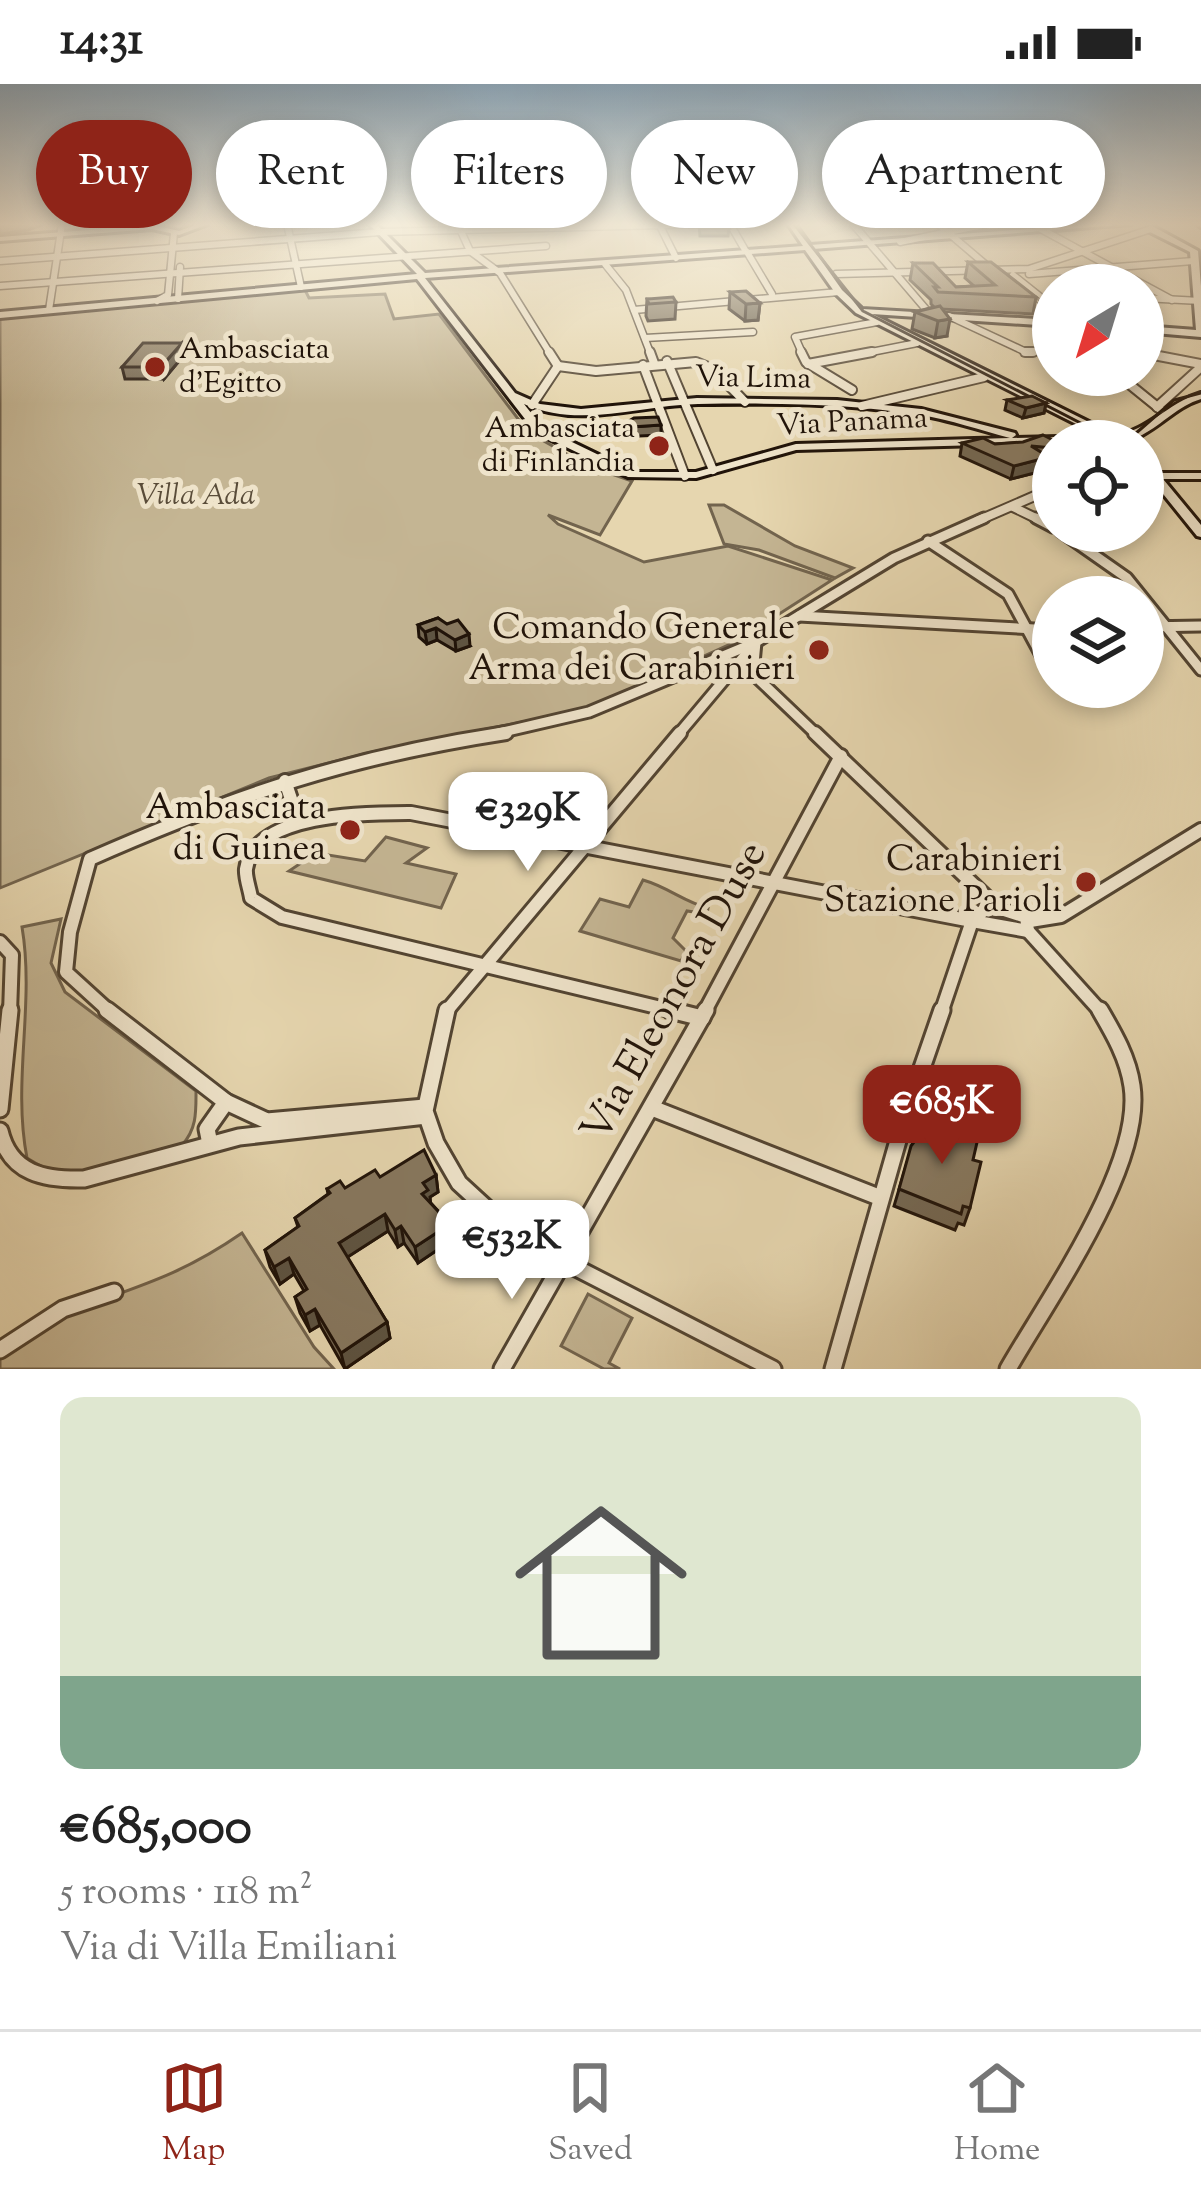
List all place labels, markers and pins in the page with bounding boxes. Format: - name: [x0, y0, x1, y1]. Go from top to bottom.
- place label: Ambasciata d'Egitto: [179, 329, 330, 406]
- marker: Ambasciata d'Egitto: [142, 354, 168, 380]
- place label: Ambasciata di Finlandia: [482, 408, 635, 485]
- marker: Ambasciata di Finlandia: [646, 433, 672, 459]
- place label: Comando Generale Arma dei Carabinieri: [468, 603, 795, 696]
- marker: Comando Generale Arma dei Carabinieri: [806, 637, 832, 663]
- pin: €329K: [444, 772, 612, 874]
- place label: Ambasciata di Guinea: [145, 783, 326, 876]
- marker: Ambasciata di Guinea: [337, 817, 363, 843]
- place label: Carabinieri Stazione Parioli: [824, 835, 1062, 928]
- marker: Carabinieri Stazione Parioli: [1073, 869, 1099, 895]
- pin: €685K: [858, 1065, 1026, 1167]
- pin: €532K: [428, 1200, 596, 1302]

